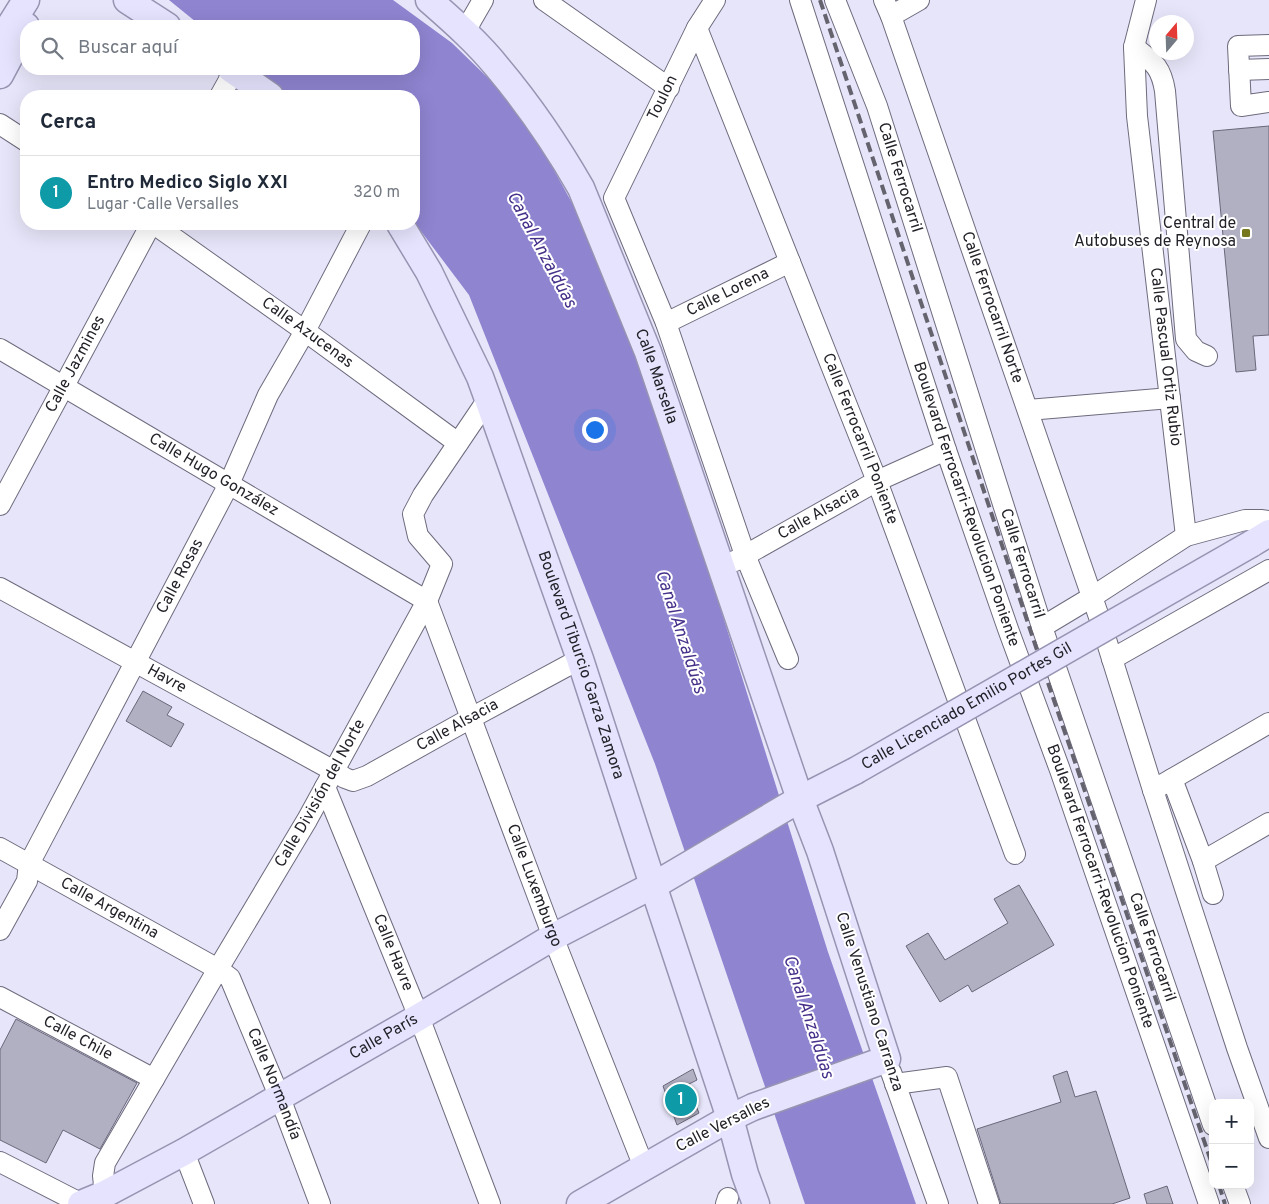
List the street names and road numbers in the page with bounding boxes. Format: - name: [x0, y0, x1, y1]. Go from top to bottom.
- street label: Toulon: [644, 72, 682, 124]
- street label: Calle Ferrocarril: [873, 120, 926, 235]
- street label: Calle Ferrocarril Norte: [956, 229, 1027, 386]
- street label: Calle Lorena: [683, 264, 772, 321]
- street label: Calle Pascual Ortiz Rubio: [1145, 266, 1185, 447]
- street label: Calle Azucenas: [257, 293, 357, 373]
- street label: Calle Jazmines: [41, 312, 110, 416]
- street label: Calle Marsella: [630, 326, 682, 427]
- street label: Calle Ferrocarril Poniente: [817, 350, 902, 527]
- street label: Boulevard Ferrocarri-Revolucion Poniente: [908, 360, 1024, 650]
- street label: Calle Hugo González: [145, 429, 282, 521]
- street label: Calle Alsacia: [774, 483, 863, 545]
- street label: Calle Ferrocarril: [995, 506, 1049, 621]
- street label: Calle Rosas: [152, 536, 208, 617]
- street label: Boulevard Tiburcio Garza Zamora: [533, 548, 628, 782]
- street label: Calle Licenciado Emilio Portes Gil: [858, 639, 1076, 775]
- street label: Havre: [143, 660, 190, 698]
- street label: Calle Alsacia: [413, 695, 502, 756]
- street label: Calle División del Norte: [271, 716, 370, 871]
- street label: Boulevard Ferrocarri-Revolucion Poniente: [1041, 742, 1158, 1031]
- street label: Calle Luxemburgo: [502, 821, 566, 950]
- street label: Calle Argentina: [57, 873, 162, 944]
- street label: Calle Ferrocarril: [1124, 890, 1180, 1004]
- street label: Calle Venustiano Carranza: [831, 910, 907, 1094]
- street label: Calle Havre: [368, 911, 417, 994]
- street label: Calle París: [346, 1010, 422, 1065]
- street label: Calle Chile: [40, 1012, 116, 1065]
- street label: Calle Normandía: [242, 1025, 305, 1143]
- street label: Calle Versalles: [673, 1093, 773, 1157]

